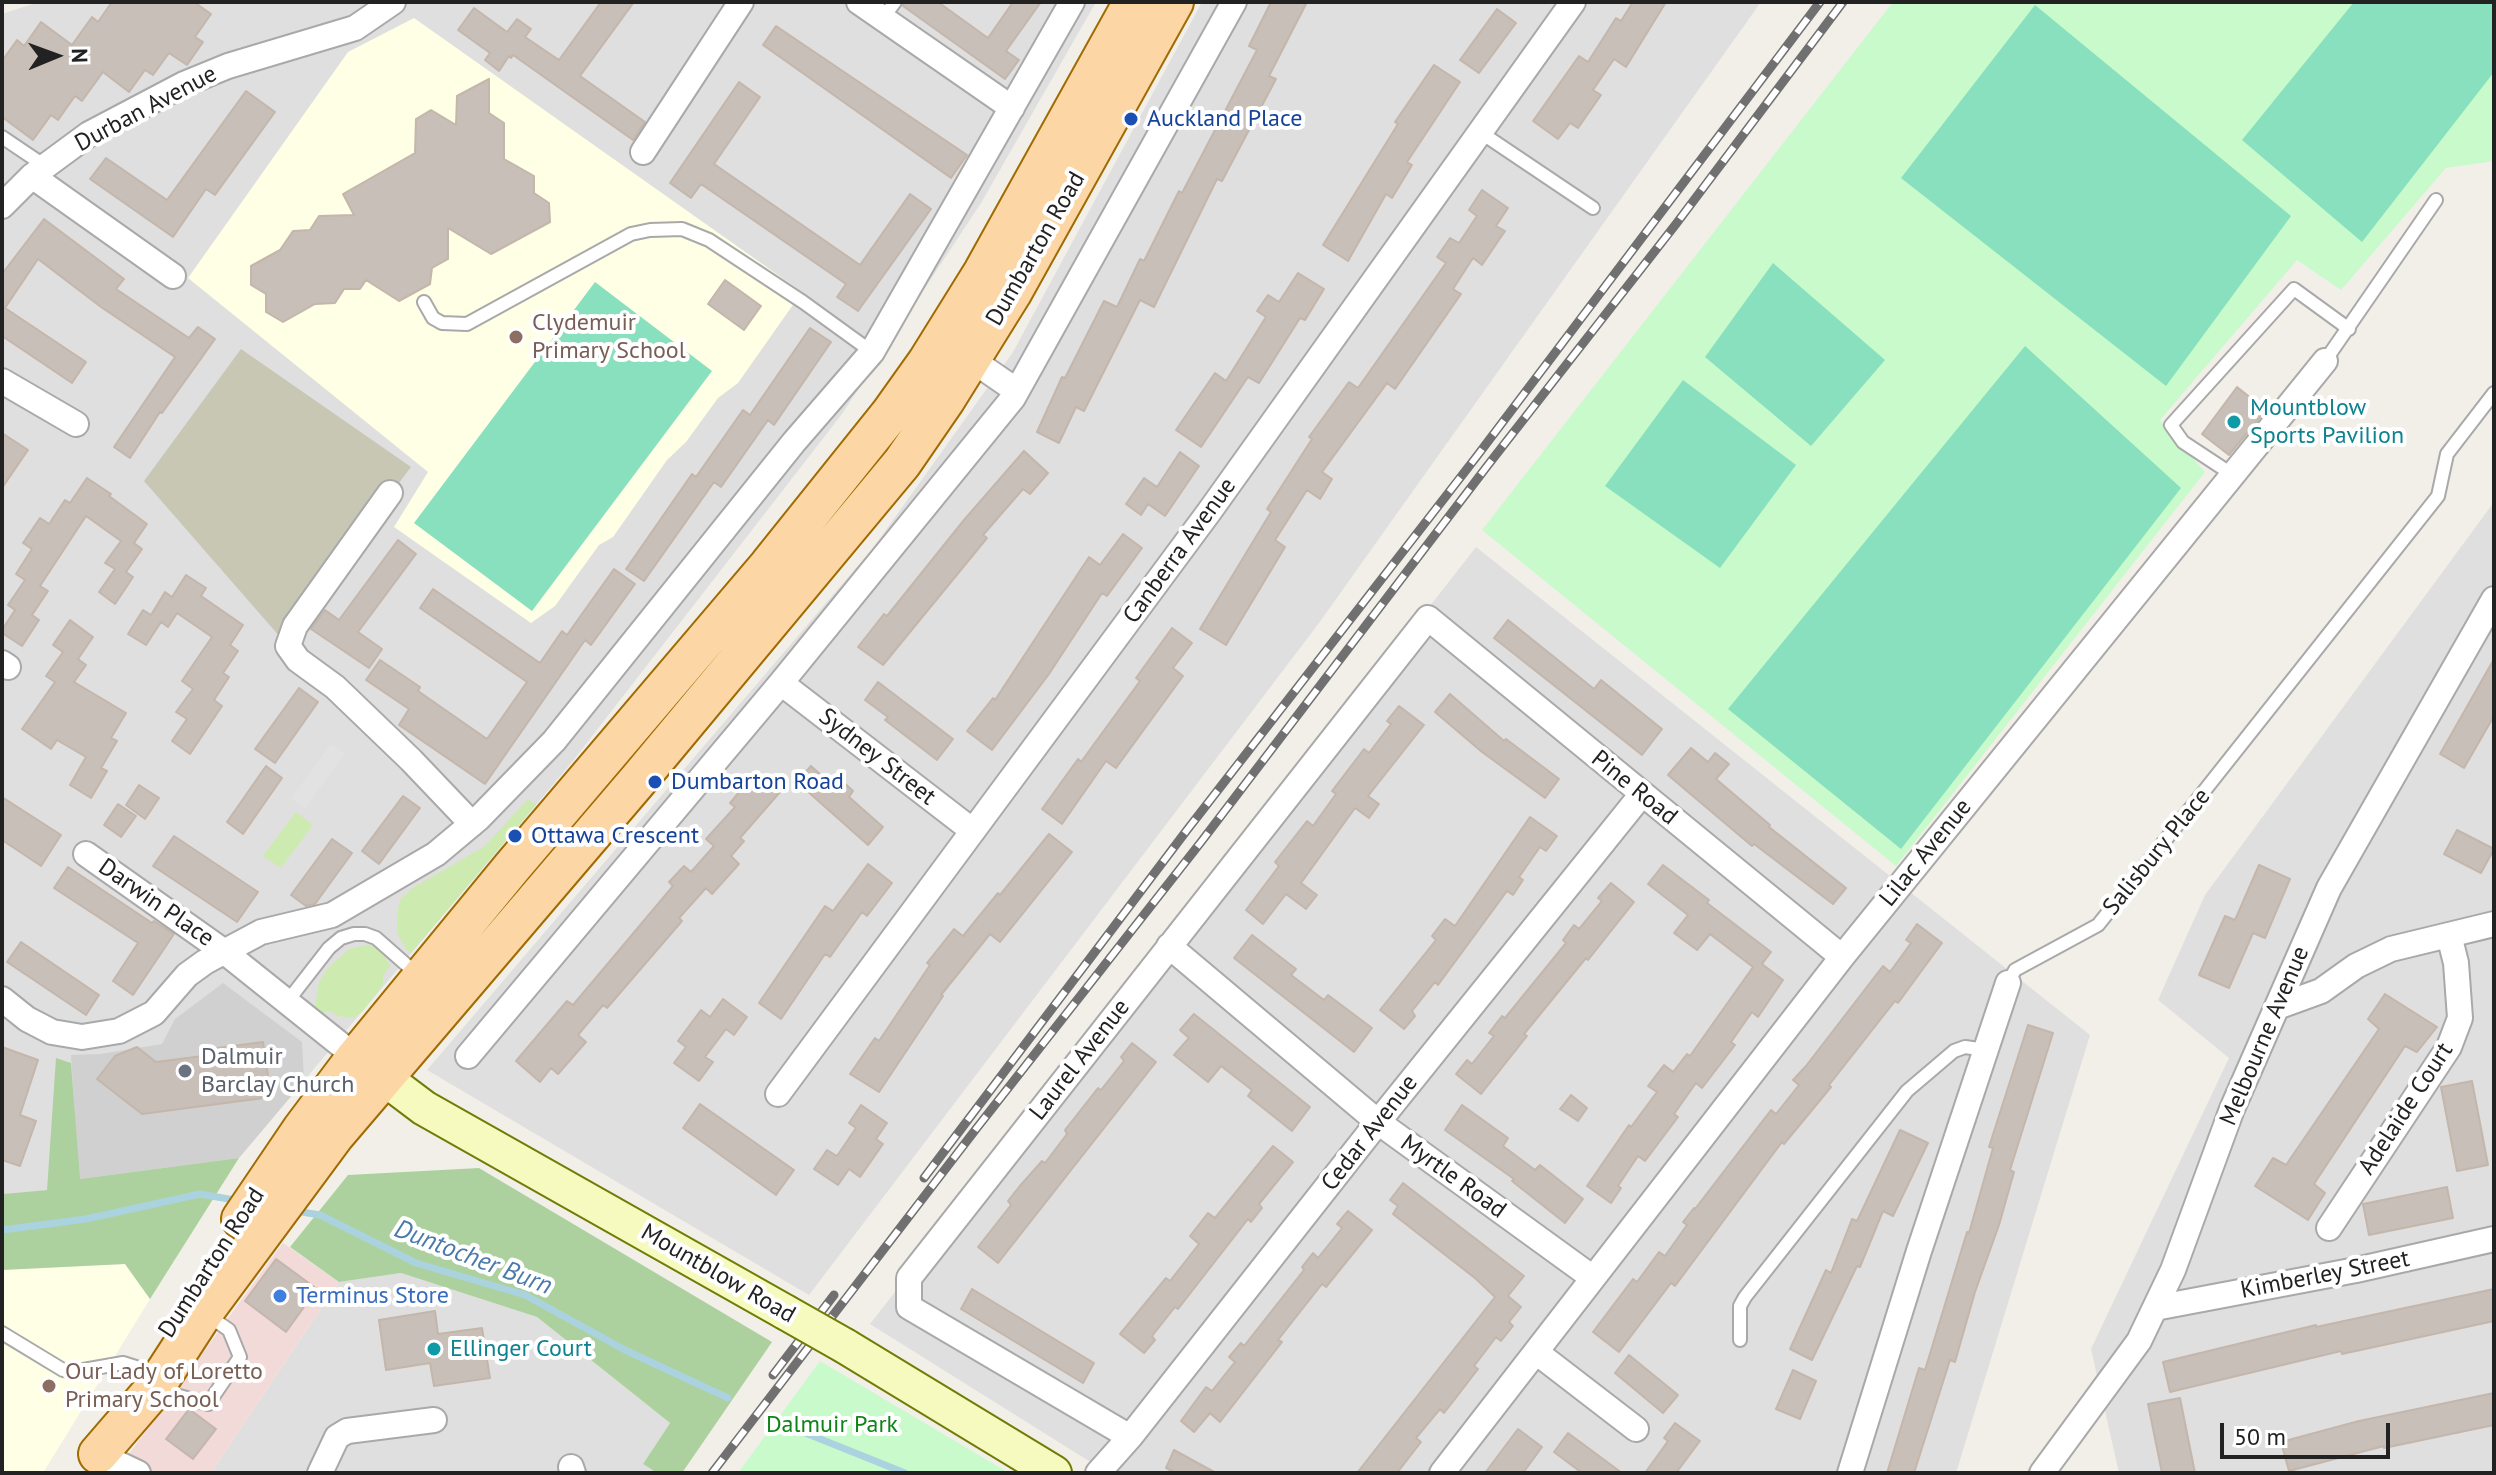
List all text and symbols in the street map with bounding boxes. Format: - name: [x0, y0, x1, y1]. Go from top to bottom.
- north arrow: [16, 16, 96, 96]
- text: N: [66, 48, 94, 63]
- street label: Durban Avenue: [70, 60, 222, 158]
- place label: Auckland Place: [1147, 105, 1302, 133]
- marker: Auckland Place: [1122, 110, 1140, 128]
- street label: Dumbarton Road: [980, 167, 1092, 331]
- place label: Clydemuir Primary School: [532, 309, 686, 365]
- marker: Clydemuir Primary School: [507, 328, 525, 346]
- place label: Mountblow Sports Pavilion: [2250, 394, 2404, 450]
- marker: Mountblow Sports Pavilion: [2225, 413, 2243, 431]
- street label: Canberra Avenue: [1117, 473, 1243, 629]
- street label: Sydney Street: [813, 702, 941, 812]
- street label: Pine Road: [1585, 745, 1683, 831]
- place label: Dumbarton Road: [671, 768, 844, 796]
- marker: Dumbarton Road: [646, 773, 664, 791]
- street label: Salisbury Place: [2097, 783, 2217, 921]
- street label: Lilac Avenue: [1874, 793, 1978, 913]
- place label: Ottawa Crescent: [531, 822, 699, 850]
- marker: Ottawa Crescent: [506, 827, 524, 845]
- street label: Darwin Place: [93, 853, 219, 953]
- street label: Melbourne Avenue: [2214, 942, 2316, 1130]
- street label: Laurel Avenue: [1024, 994, 1136, 1126]
- street label: Adelaide Court: [2353, 1038, 2459, 1180]
- place label: Dalmuir Barclay Church: [201, 1043, 354, 1099]
- marker: Dalmuir Barclay Church: [176, 1062, 194, 1080]
- street label: Cedar Avenue: [1316, 1069, 1424, 1197]
- street label: Myrtle Road: [1395, 1129, 1511, 1225]
- street label: Dumbarton Road: [153, 1183, 271, 1343]
- water label: Duntocher Burn: [390, 1214, 556, 1302]
- street label: Mountblow Road: [636, 1218, 800, 1330]
- street label: Kimberley Street: [2238, 1245, 2412, 1305]
- place label: Terminus Store: [296, 1282, 449, 1310]
- marker: Terminus Store: [271, 1287, 289, 1305]
- place label: Ellinger Court: [450, 1335, 592, 1363]
- marker: Ellinger Court: [425, 1340, 443, 1358]
- place label: Our Lady of Loretto Primary School: [65, 1358, 263, 1414]
- marker: Our Lady of Loretto Primary School: [40, 1377, 58, 1395]
- scale bar: [2224, 1407, 2394, 1457]
- park label: Dalmuir Park: [766, 1411, 898, 1439]
- text: 50 m: [2234, 1421, 2286, 1452]

